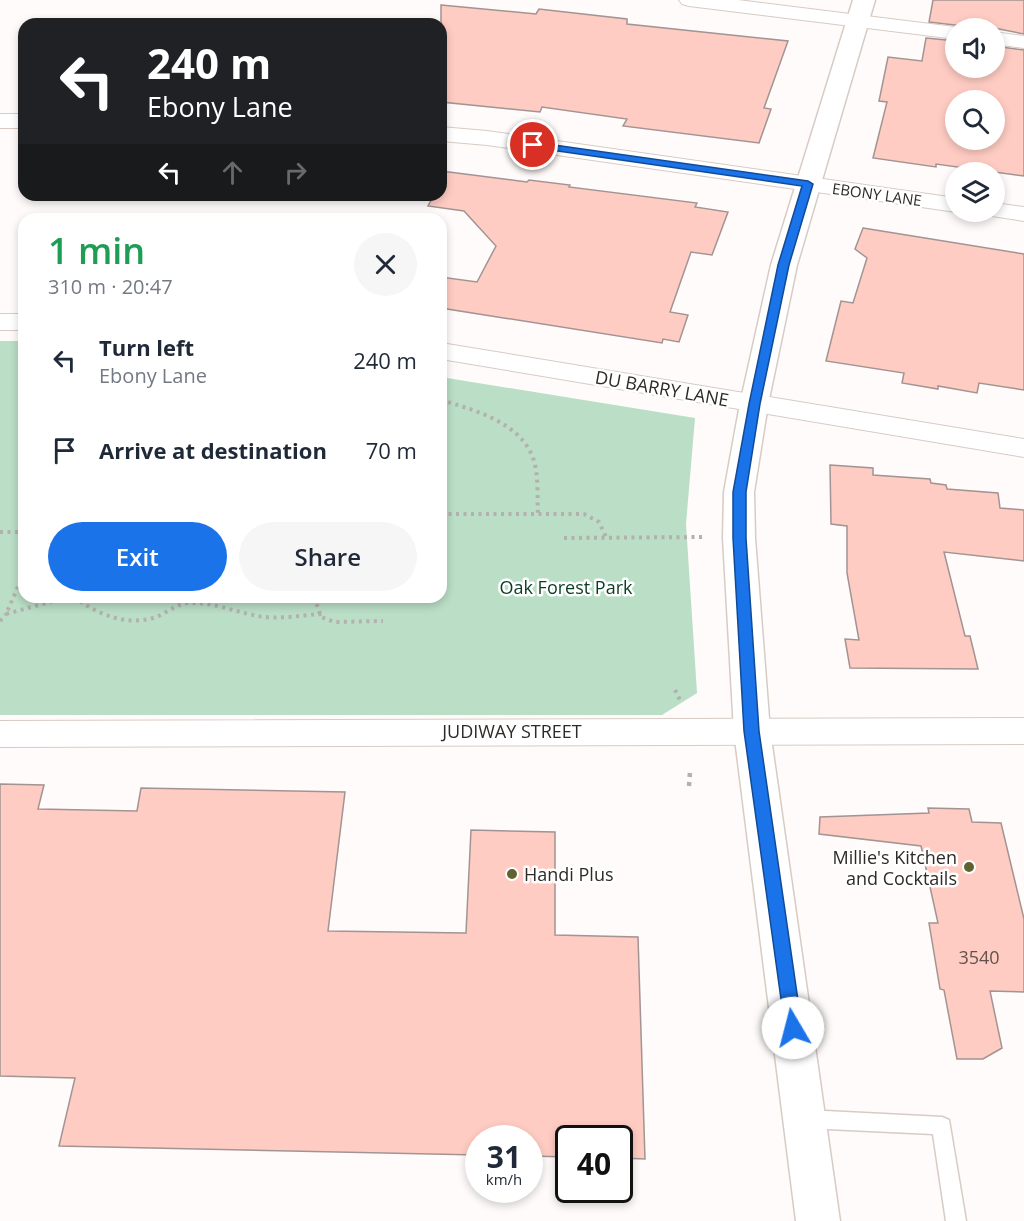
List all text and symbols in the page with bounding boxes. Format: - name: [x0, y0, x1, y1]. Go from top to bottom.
- map controls: [945, 18, 1005, 222]
- button: sound: [945, 18, 1005, 78]
- text: 240 m: [147, 34, 271, 91]
- icon: left: [48, 42, 126, 120]
- text: Ebony Lane: [147, 88, 293, 125]
- button: search: [945, 90, 1005, 150]
- pin: [507, 119, 558, 170]
- icon: arrive: [516, 128, 549, 161]
- icon: left: [153, 156, 186, 189]
- icon: ahead: [216, 156, 249, 189]
- icon: right: [279, 156, 312, 189]
- button: layers: [945, 162, 1005, 222]
- street label: EBONY LANE: [831, 178, 923, 210]
- text: 1 min: [48, 226, 145, 275]
- button: close: [354, 233, 417, 296]
- text: 310 m · 20:47: [48, 273, 173, 300]
- text: Turn left: [99, 332, 194, 362]
- icon: left: [48, 344, 81, 377]
- text: 240 m: [353, 345, 417, 375]
- text: Ebony Lane: [99, 362, 207, 389]
- street label: DU BARRY LANE: [593, 364, 731, 412]
- icon: arrive: [48, 434, 81, 467]
- text: Arrive at destination: [99, 435, 327, 465]
- text: 70 m: [366, 435, 417, 465]
- button: Exit: [48, 522, 227, 591]
- button: Share: [239, 522, 417, 591]
- park label: Oak Forest Park: [499, 575, 633, 599]
- street label: JUDIWAY STREET: [440, 719, 582, 743]
- place label: Millie's Kitchen and Cocktails: [833, 845, 957, 890]
- marker: Millie's Kitchen and Cocktails: [962, 860, 976, 874]
- place label: Handi Plus: [524, 862, 614, 886]
- marker: Handi Plus: [505, 867, 519, 881]
- house number: 3540: [958, 945, 1000, 969]
- position arrow: [761, 996, 825, 1060]
- speed limit sign: 40: [555, 1125, 633, 1203]
- text: 31: [487, 1136, 521, 1177]
- text: km/h: [486, 1169, 522, 1189]

